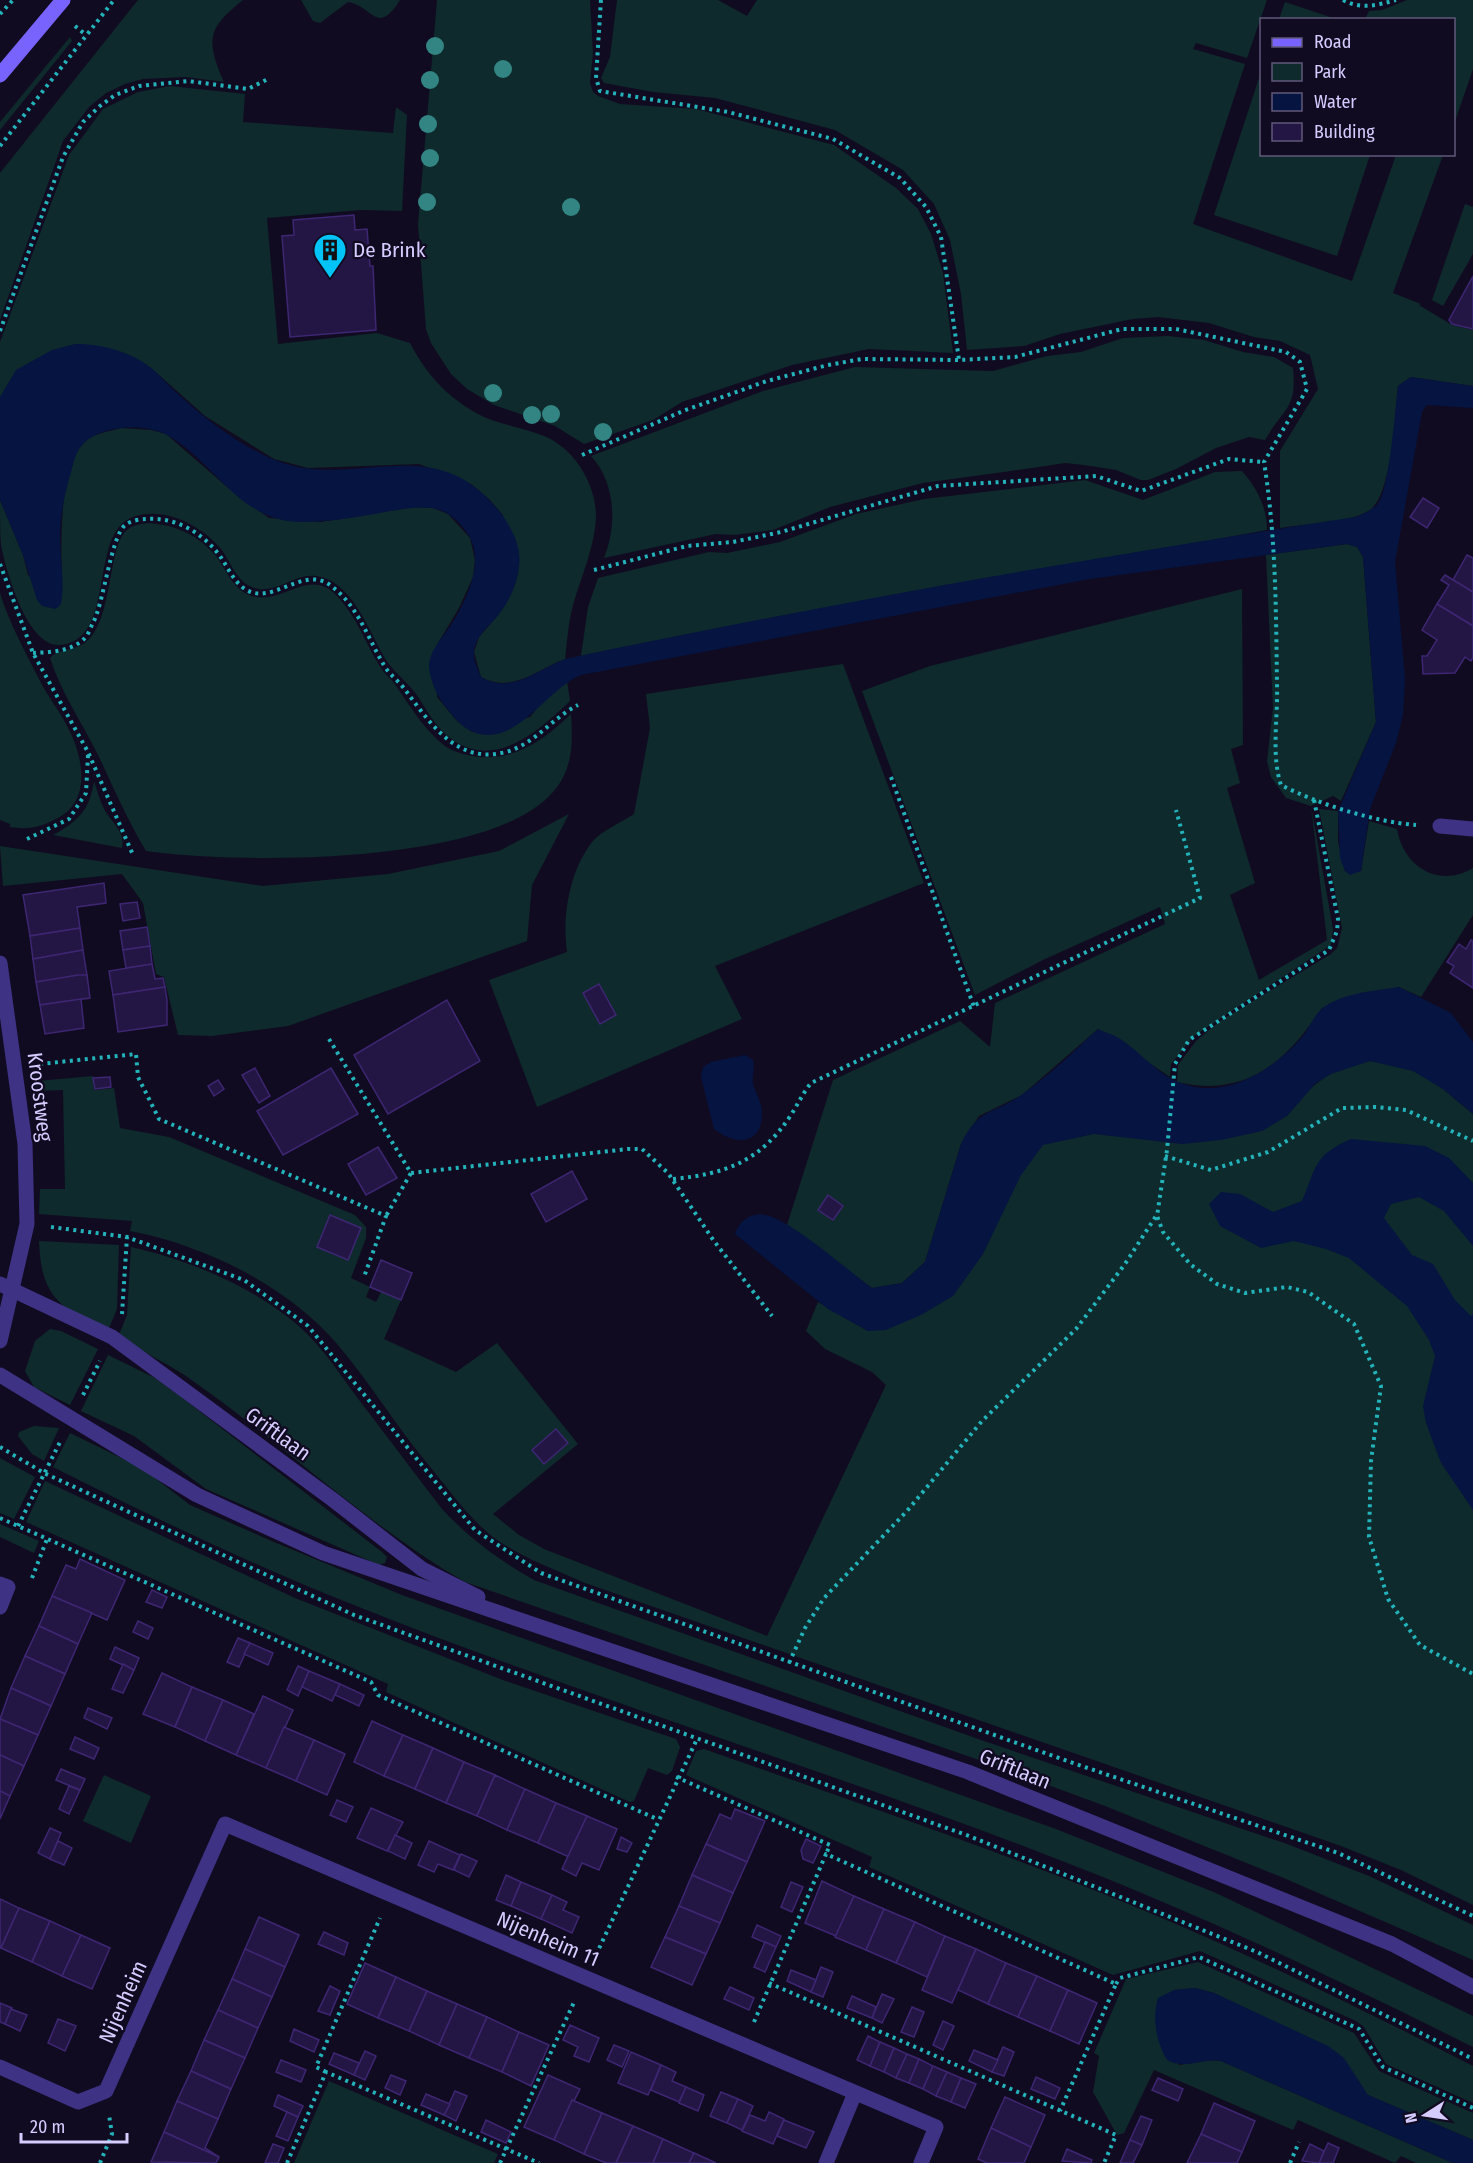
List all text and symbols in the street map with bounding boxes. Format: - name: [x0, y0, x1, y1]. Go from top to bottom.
- legend: [1260, 18, 1455, 156]
- text: Road: [1314, 31, 1351, 53]
- text: Park: [1314, 61, 1347, 83]
- text: Water: [1314, 91, 1357, 113]
- text: Building: [1314, 121, 1375, 143]
- building icon: De Brink: [312, 232, 348, 279]
- place label: De Brink: [353, 237, 426, 263]
- street label: Kroostweg: [22, 1051, 58, 1143]
- street label: Griftlaan: [240, 1402, 316, 1466]
- street label: Griftlaan: [975, 1743, 1055, 1795]
- street label: Nijenheim 11: [493, 1906, 603, 1972]
- street label: Nijenheim: [93, 1957, 153, 2047]
- north arrow: [1395, 2085, 1455, 2145]
- scale bar: [21, 2106, 128, 2144]
- text: N: [1401, 2111, 1421, 2125]
- text: 20 m: [30, 2116, 65, 2138]

